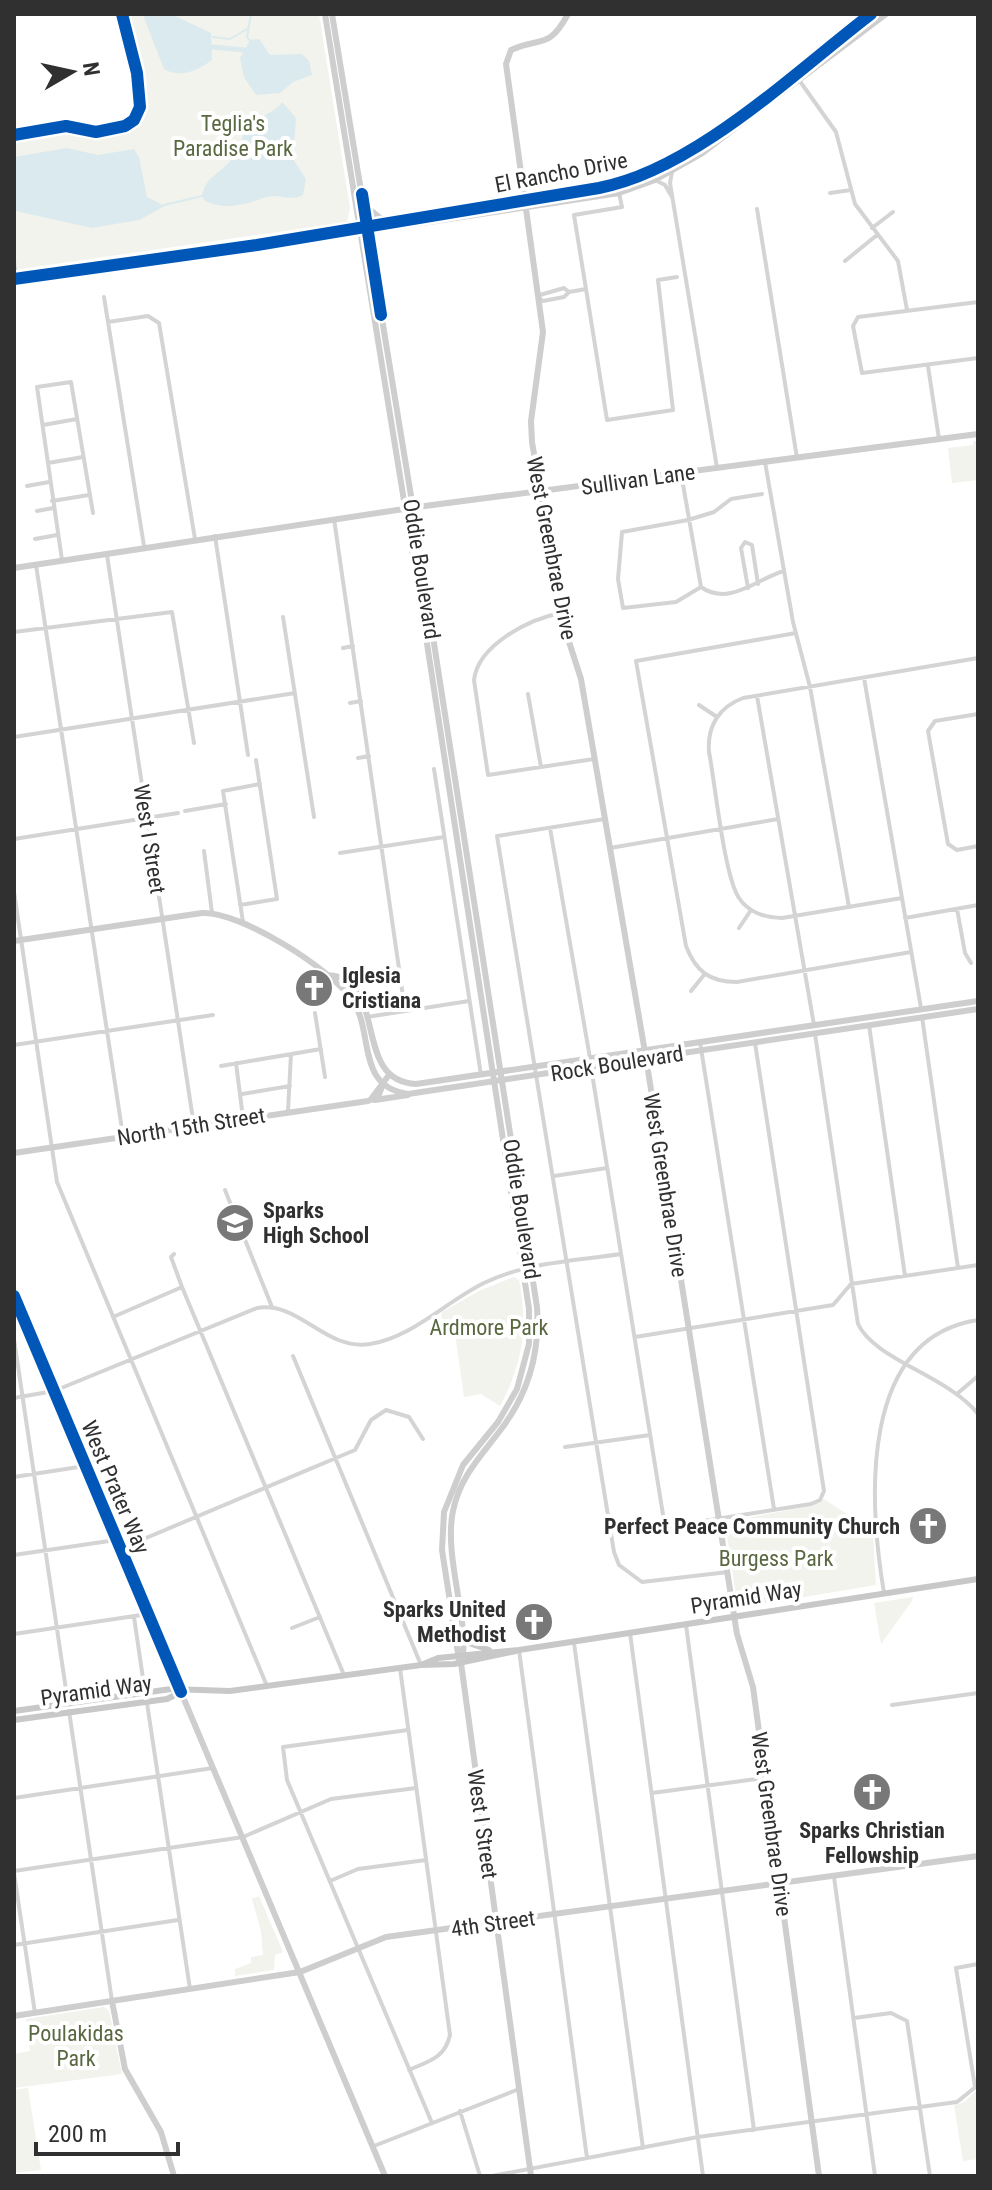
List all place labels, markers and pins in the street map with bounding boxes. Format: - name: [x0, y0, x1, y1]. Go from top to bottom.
- place label: Iglesia Cristiana: [342, 963, 421, 1013]
- church icon: Iglesia Cristiana: [293, 967, 335, 1009]
- place label: Sparks High School: [263, 1198, 369, 1248]
- school or university icon: Sparks High School: [214, 1202, 256, 1244]
- church icon: Perfect Peace Community Church: [907, 1505, 949, 1547]
- place label: Perfect Peace Community Church: [604, 1514, 900, 1539]
- place label: Sparks United Methodist: [383, 1597, 506, 1647]
- church icon: Sparks United Methodist: [513, 1601, 555, 1643]
- church icon: Sparks Christian Fellowship: [851, 1771, 893, 1813]
- place label: Sparks Christian Fellowship: [799, 1818, 945, 1868]

